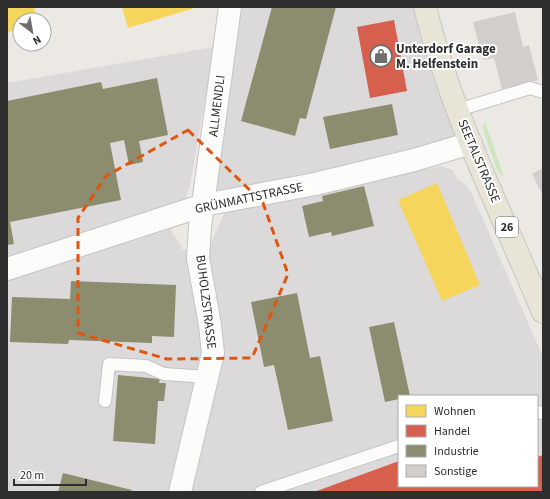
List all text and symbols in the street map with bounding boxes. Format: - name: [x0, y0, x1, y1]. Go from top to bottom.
- north arrow: [12, 12, 52, 52]
- text: N: [30, 32, 44, 48]
- place label: Unterdorf Garage M. Helfenstein: [396, 40, 496, 73]
- shop icon: Unterdorf Garage M. Helfenstein: [368, 43, 394, 69]
- street label: ALLMENDLI: [204, 74, 230, 138]
- street label: SEETALSTRASSE: [453, 117, 505, 206]
- street label: GRÜNMATTSTRASSE: [193, 178, 305, 218]
- road number: 26: [496, 217, 518, 237]
- street label: BUHOLZSTRASSE: [191, 254, 221, 350]
- legend: [398, 395, 538, 487]
- text: Wohnen: [434, 403, 476, 420]
- text: Handel: [434, 423, 470, 440]
- text: Industrie: [434, 443, 479, 460]
- scale bar: [14, 461, 86, 487]
- text: Sonstige: [434, 463, 477, 480]
- text: 20 m: [20, 467, 44, 484]

